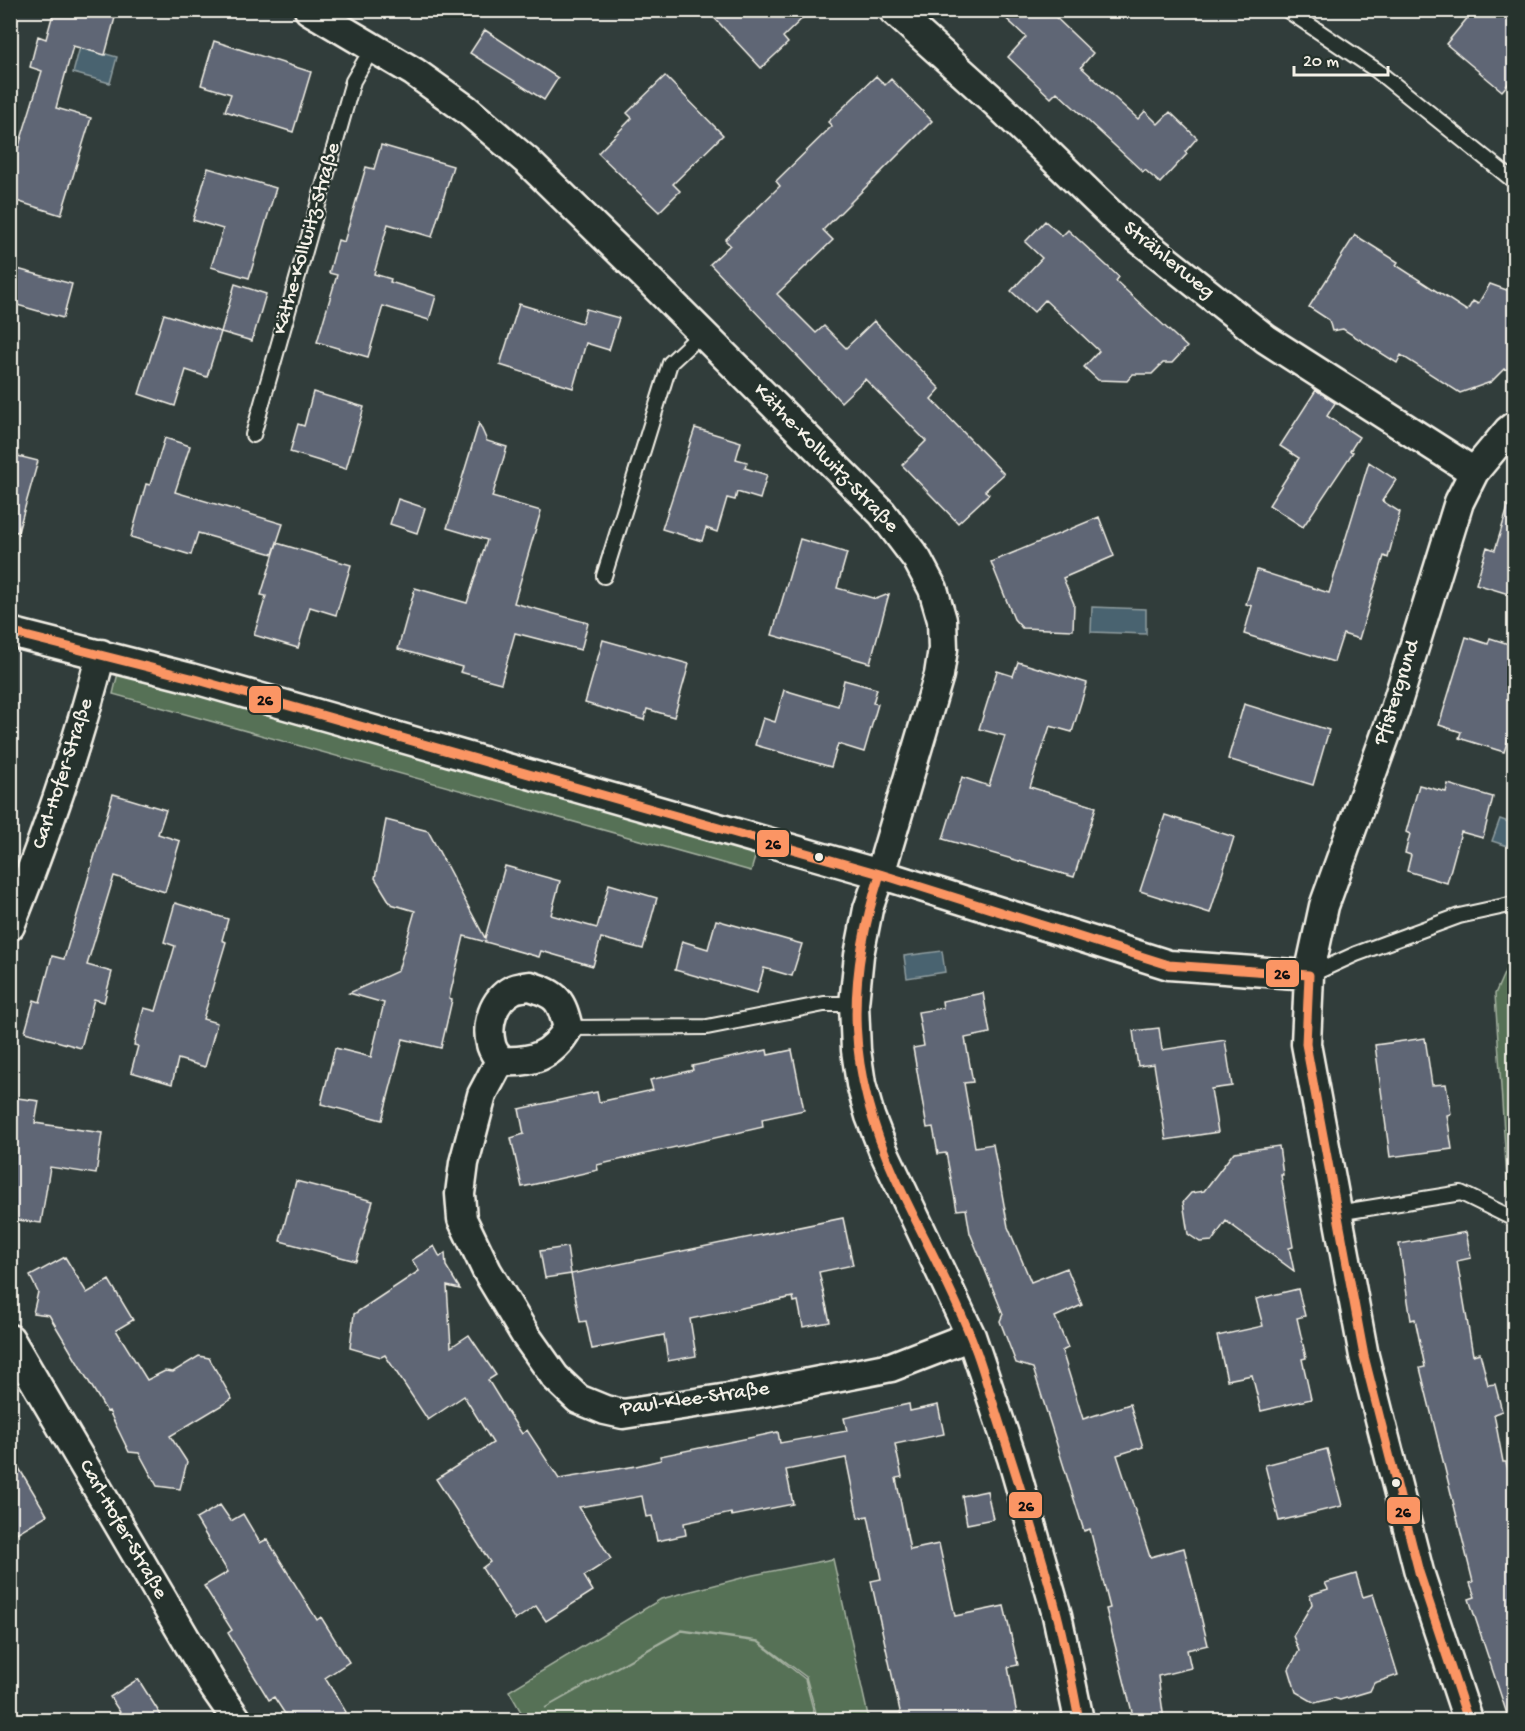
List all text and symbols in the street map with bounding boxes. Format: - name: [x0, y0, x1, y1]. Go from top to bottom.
- scale bar: [1294, 39, 1388, 77]
- text: 20 m: [1303, 52, 1339, 73]
- street label: Käthe-Kollwitz-Straße: [269, 139, 348, 338]
- street label: Strählerweg: [1117, 216, 1219, 306]
- street label: Käthe-Kollwitz-Straße: [747, 379, 904, 540]
- street label: Pfistergrund: [1369, 636, 1427, 749]
- line badge: 26: [248, 685, 282, 714]
- text: 26: [257, 693, 274, 712]
- street label: Carl-Hofer-Straße: [28, 694, 100, 852]
- line badge: 26: [756, 829, 790, 858]
- text: 26: [765, 837, 782, 856]
- unlabelled marker: [813, 851, 825, 863]
- line badge: 26: [1265, 959, 1300, 988]
- text: 26: [1274, 967, 1291, 986]
- street label: Paul-Klee-Straße: [618, 1377, 772, 1423]
- street label: Carl-Hofer-Straße: [72, 1456, 173, 1605]
- unlabelled marker: [1390, 1477, 1402, 1489]
- line badge: 26: [1008, 1491, 1043, 1519]
- line badge: 26: [1386, 1496, 1421, 1525]
- text: 26: [1018, 1499, 1035, 1518]
- text: 26: [1395, 1505, 1412, 1524]

